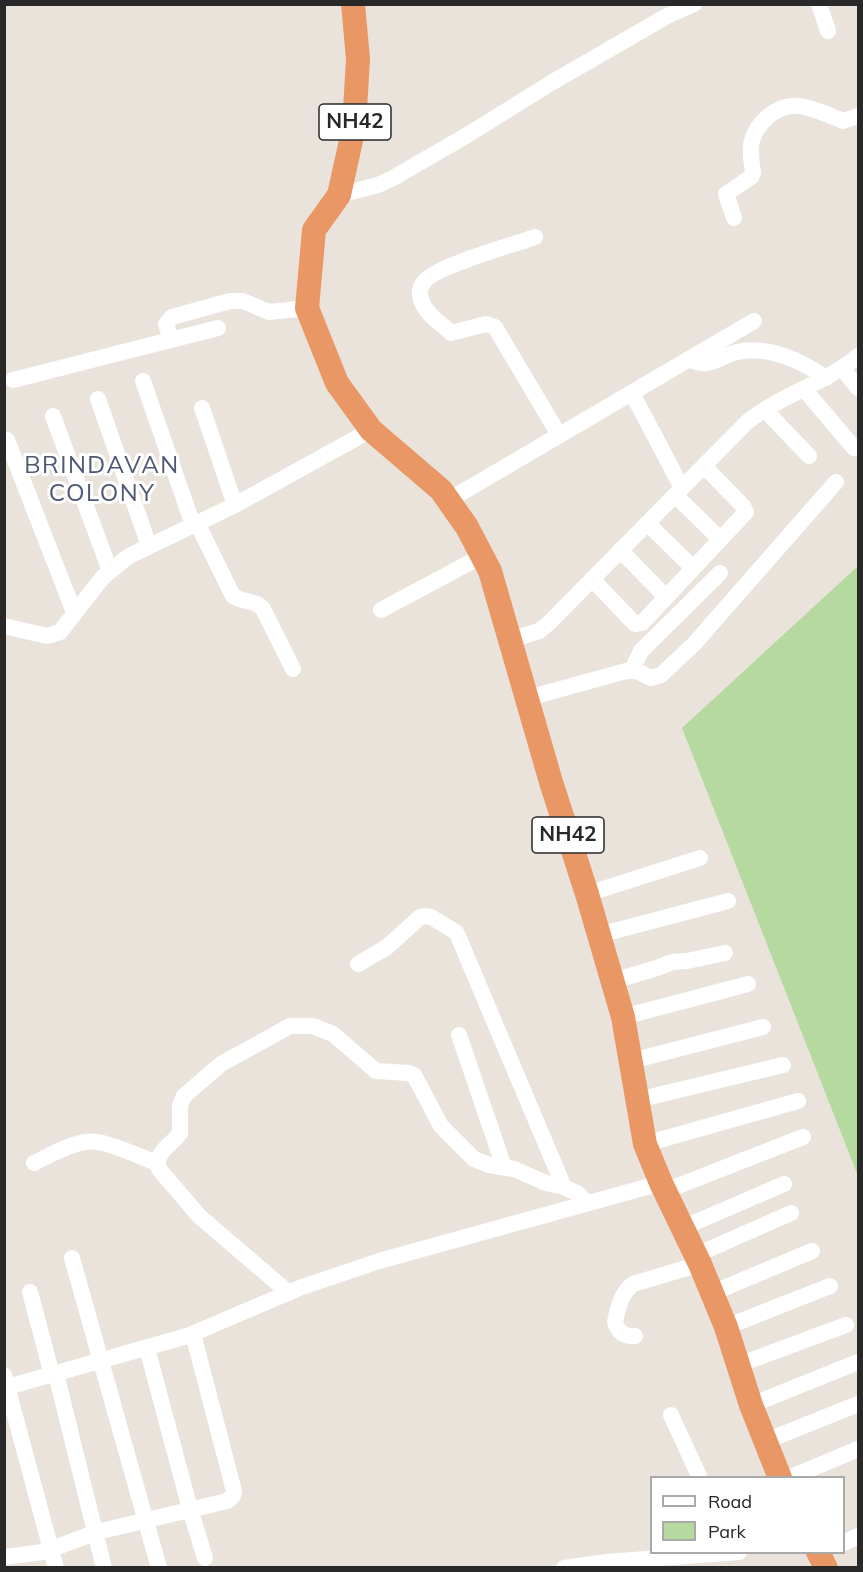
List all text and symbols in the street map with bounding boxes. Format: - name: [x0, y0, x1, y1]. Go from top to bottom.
- road number: NH42: [319, 104, 391, 140]
- district label: BRINDAVAN COLONY: [24, 452, 180, 508]
- road number: NH42: [532, 817, 604, 853]
- legend: [650, 1476, 845, 1554]
- text: Road: [708, 1490, 752, 1513]
- text: Park: [708, 1520, 746, 1543]

